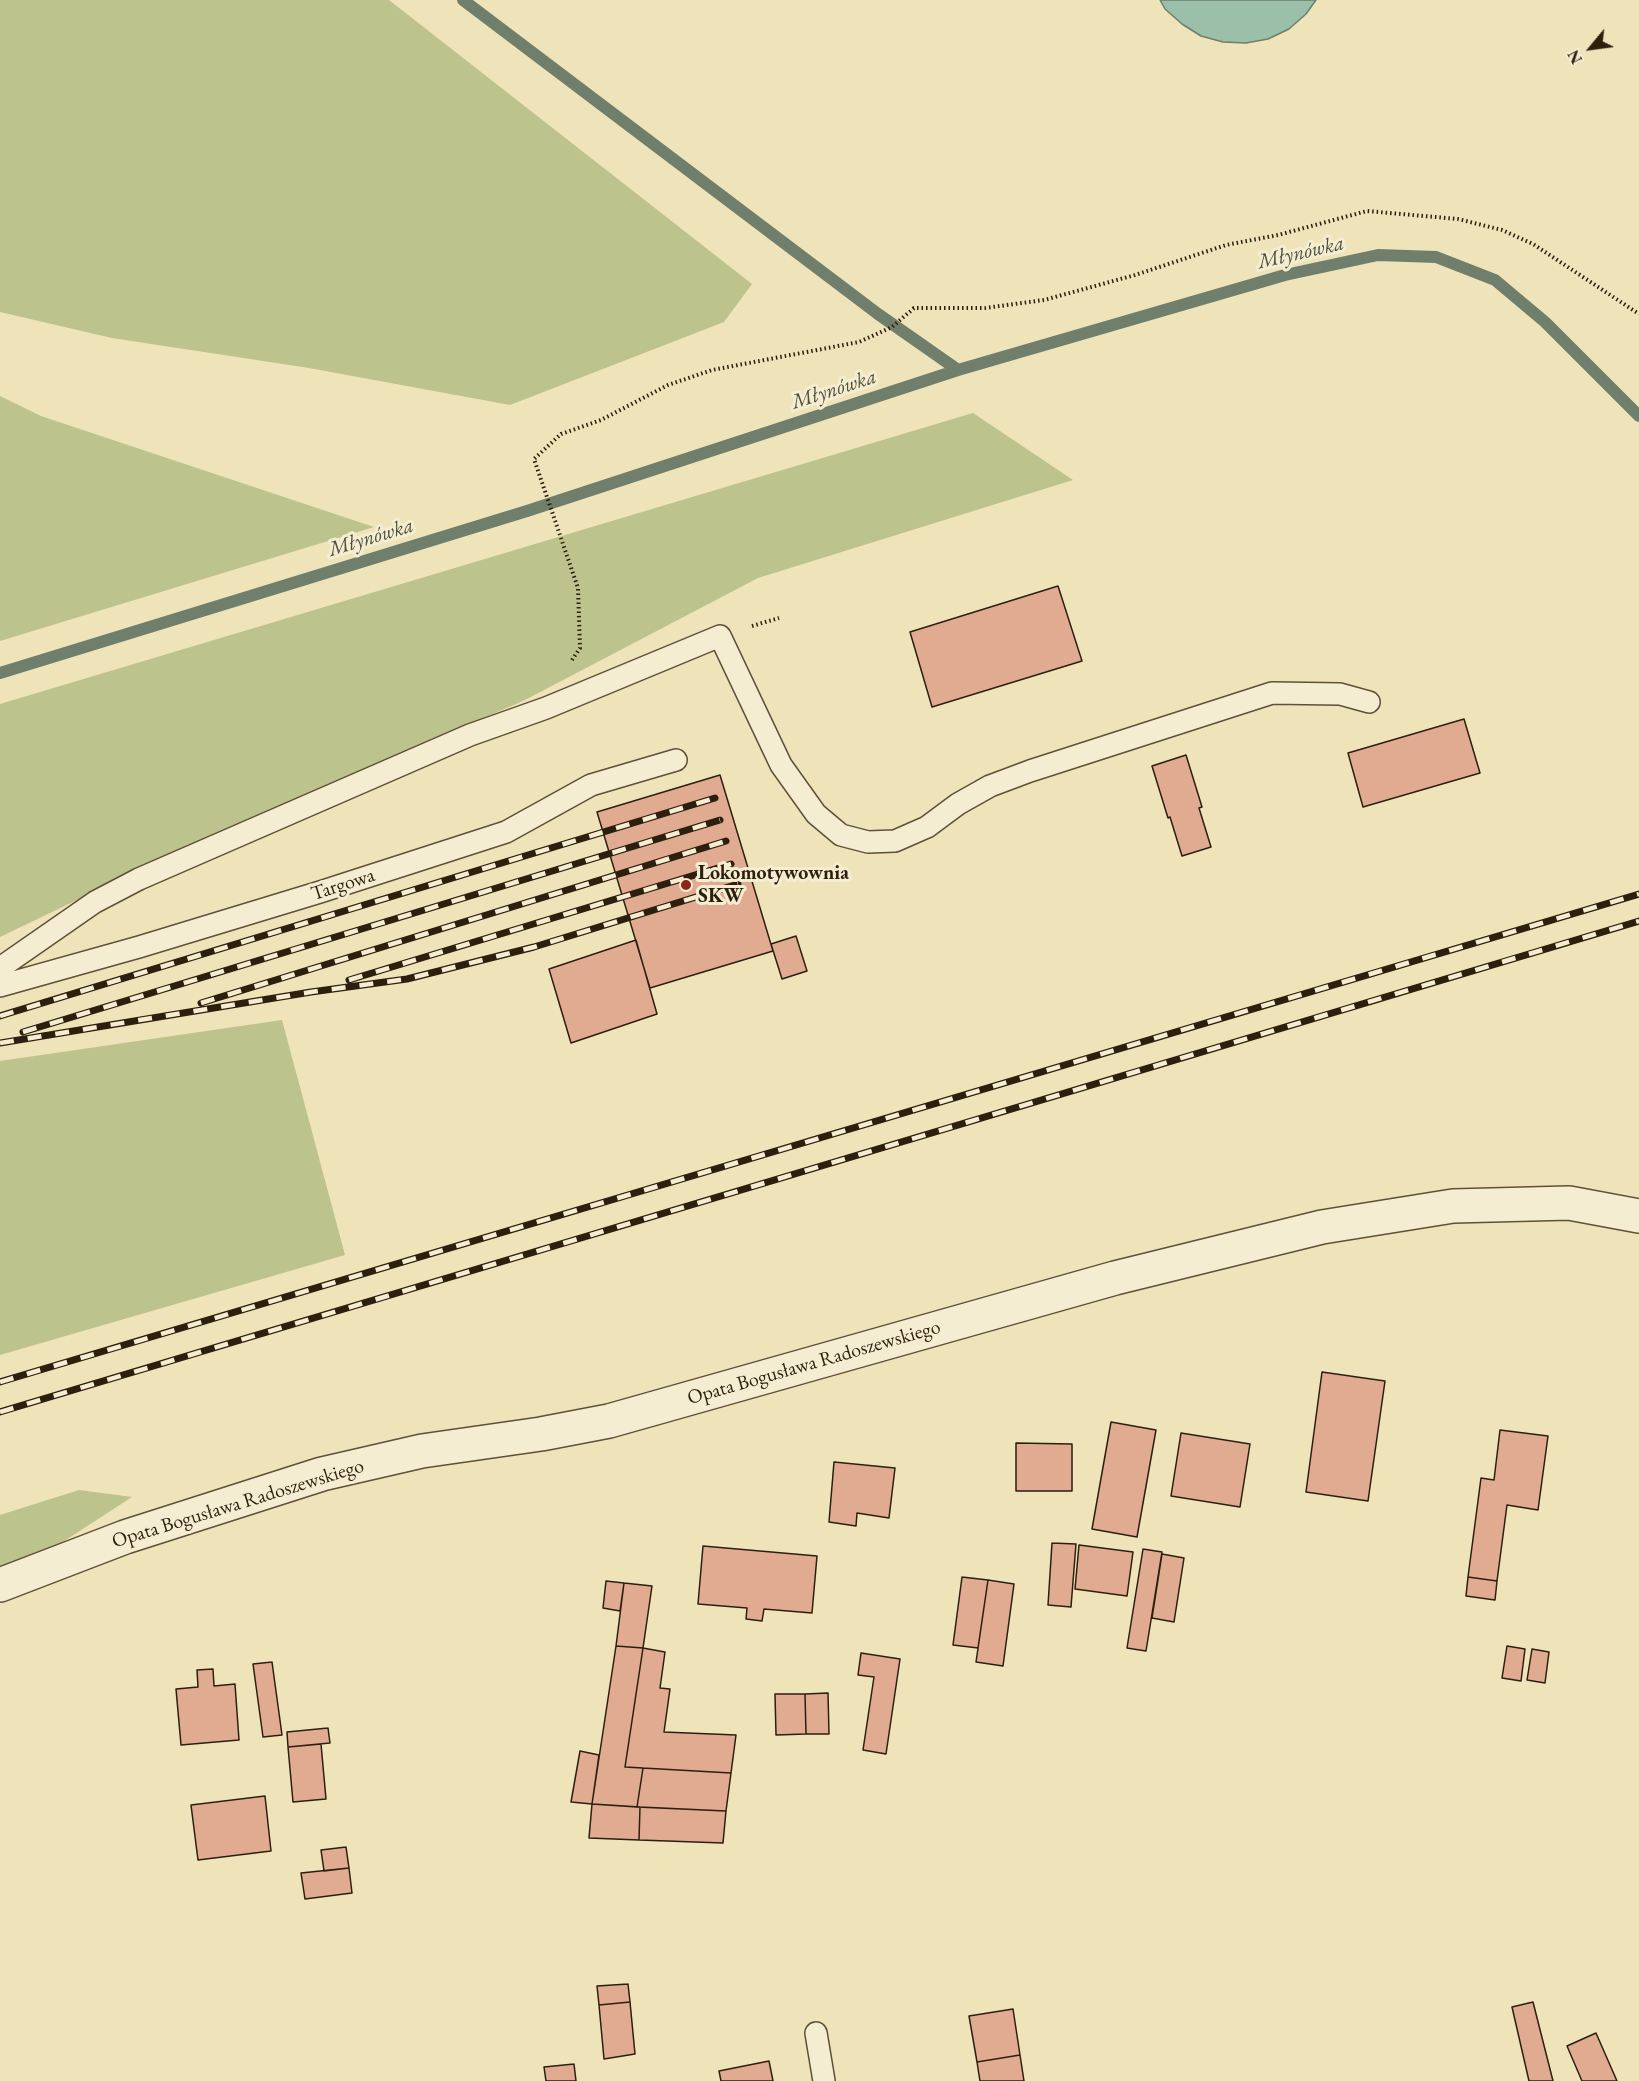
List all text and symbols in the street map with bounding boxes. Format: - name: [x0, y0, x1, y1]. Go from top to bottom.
- north arrow: [1561, 18, 1621, 78]
- text: N: [1562, 46, 1587, 68]
- water label: Młynówka: [1255, 231, 1347, 275]
- water label: Młynówka: [788, 364, 880, 416]
- water label: Młynówka: [325, 513, 417, 563]
- place label: Lokomotywownia SKW: [698, 862, 849, 909]
- street label: Targowa: [308, 863, 378, 907]
- marker: Lokomotywownia SKW: [679, 878, 693, 892]
- street label: Opata Bogusława Radoszewskiego: [685, 1315, 943, 1411]
- street label: Opata Bogusława Radoszewskiego: [109, 1454, 367, 1554]

